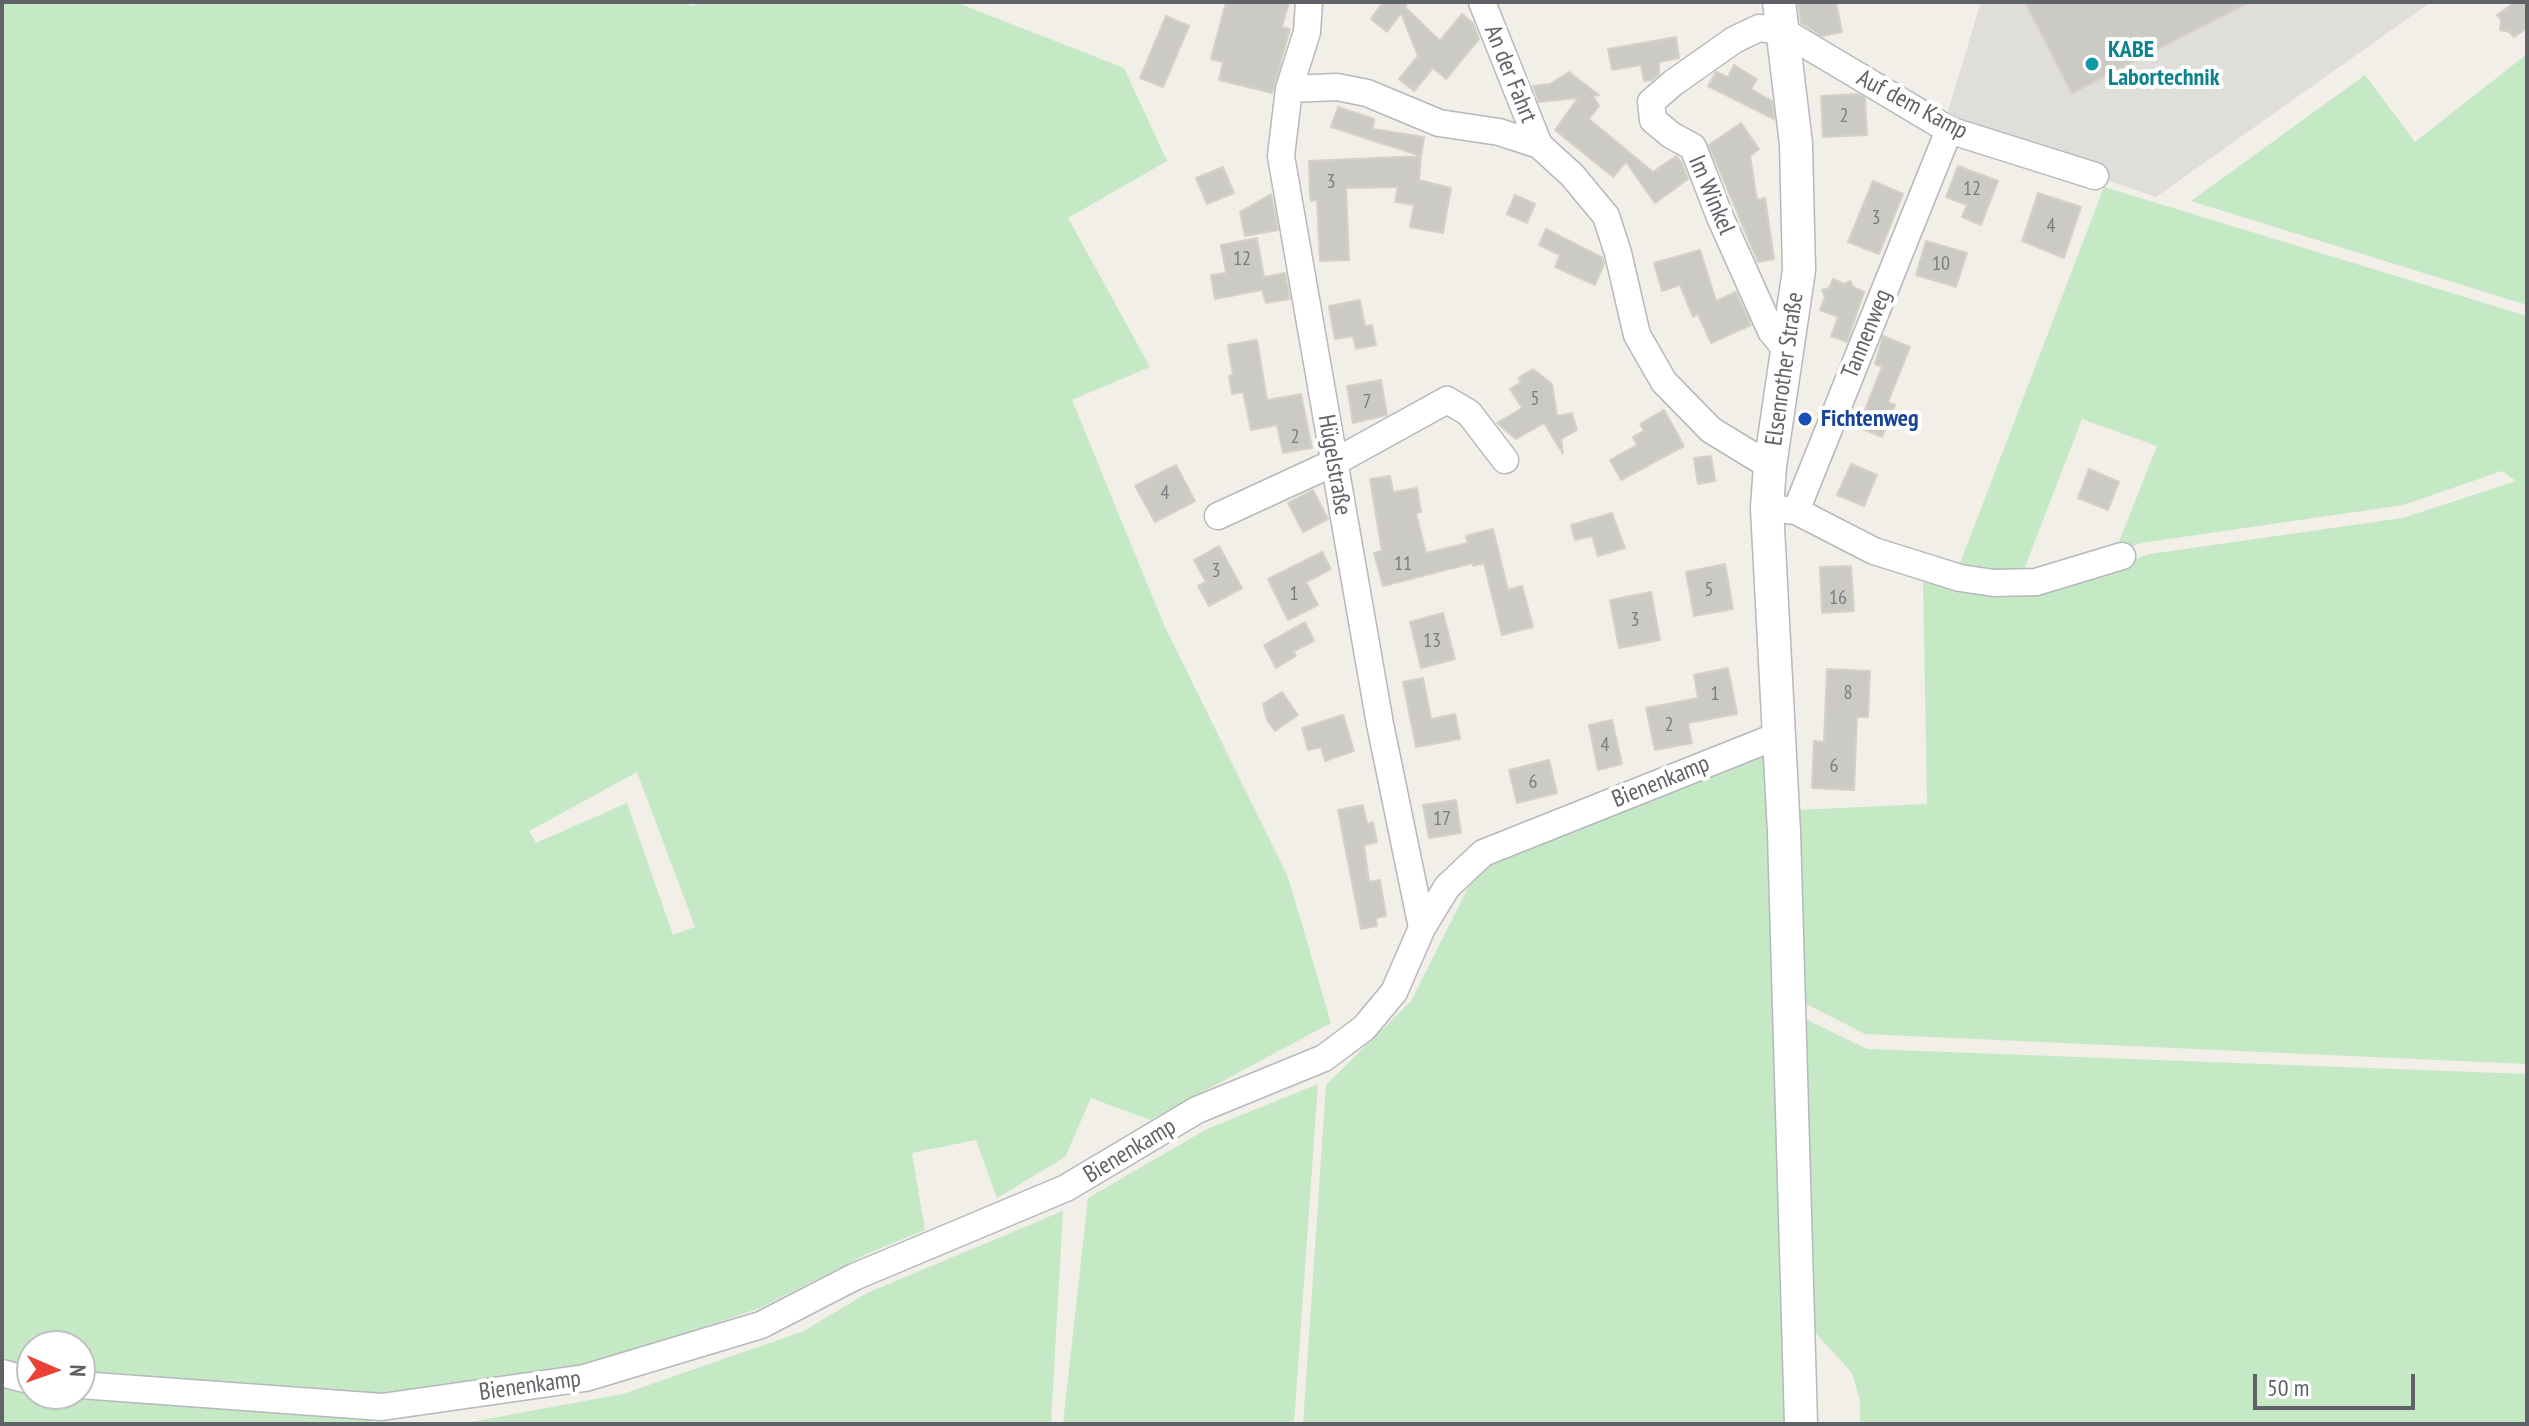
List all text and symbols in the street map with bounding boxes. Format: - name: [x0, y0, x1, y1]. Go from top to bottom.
- street label: An der Fahrt: [1477, 21, 1543, 127]
- place label: KABE Labortechnik: [2108, 36, 2220, 92]
- marker: KABE Labortechnik: [2083, 55, 2101, 73]
- street label: Auf dem Kamp: [1852, 64, 1972, 146]
- house number: 2: [1840, 104, 1848, 128]
- street label: Im Winkel: [1682, 151, 1740, 239]
- house number: 3: [1327, 170, 1335, 194]
- house number: 12: [1963, 177, 1981, 201]
- house number: 3: [1872, 206, 1880, 230]
- house number: 4: [2047, 214, 2055, 238]
- house number: 12: [1233, 247, 1251, 271]
- house number: 10: [1932, 252, 1950, 276]
- street label: Tannenweg: [1836, 285, 1898, 383]
- street label: Elsenrother Straße: [1760, 290, 1810, 448]
- house number: 5: [1531, 387, 1539, 411]
- house number: 7: [1363, 390, 1371, 414]
- place label: Fichtenweg: [1821, 405, 1919, 433]
- marker: Fichtenweg: [1796, 410, 1814, 428]
- street label: Hügelstraße: [1311, 412, 1357, 518]
- house number: 2: [1291, 425, 1299, 449]
- house number: 4: [1161, 481, 1169, 505]
- house number: 11: [1394, 552, 1412, 576]
- house number: 3: [1212, 559, 1220, 583]
- house number: 5: [1705, 578, 1713, 602]
- house number: 1: [1290, 582, 1298, 606]
- house number: 16: [1829, 586, 1847, 610]
- house number: 3: [1631, 608, 1639, 632]
- house number: 13: [1423, 629, 1441, 653]
- house number: 8: [1844, 681, 1852, 705]
- house number: 1: [1711, 682, 1719, 706]
- house number: 2: [1665, 713, 1673, 737]
- house number: 4: [1601, 733, 1609, 757]
- street label: Bienenkamp: [1608, 749, 1714, 815]
- house number: 6: [1830, 754, 1838, 778]
- house number: 6: [1529, 770, 1537, 794]
- house number: 17: [1433, 807, 1451, 831]
- street label: Bienenkamp: [1079, 1112, 1181, 1190]
- north arrow: [16, 1330, 96, 1410]
- scale bar: [2257, 1358, 2419, 1408]
- text: N: [64, 1364, 92, 1377]
- street label: Bienenkamp: [477, 1365, 583, 1407]
- text: 50 m: [2267, 1372, 2309, 1403]

